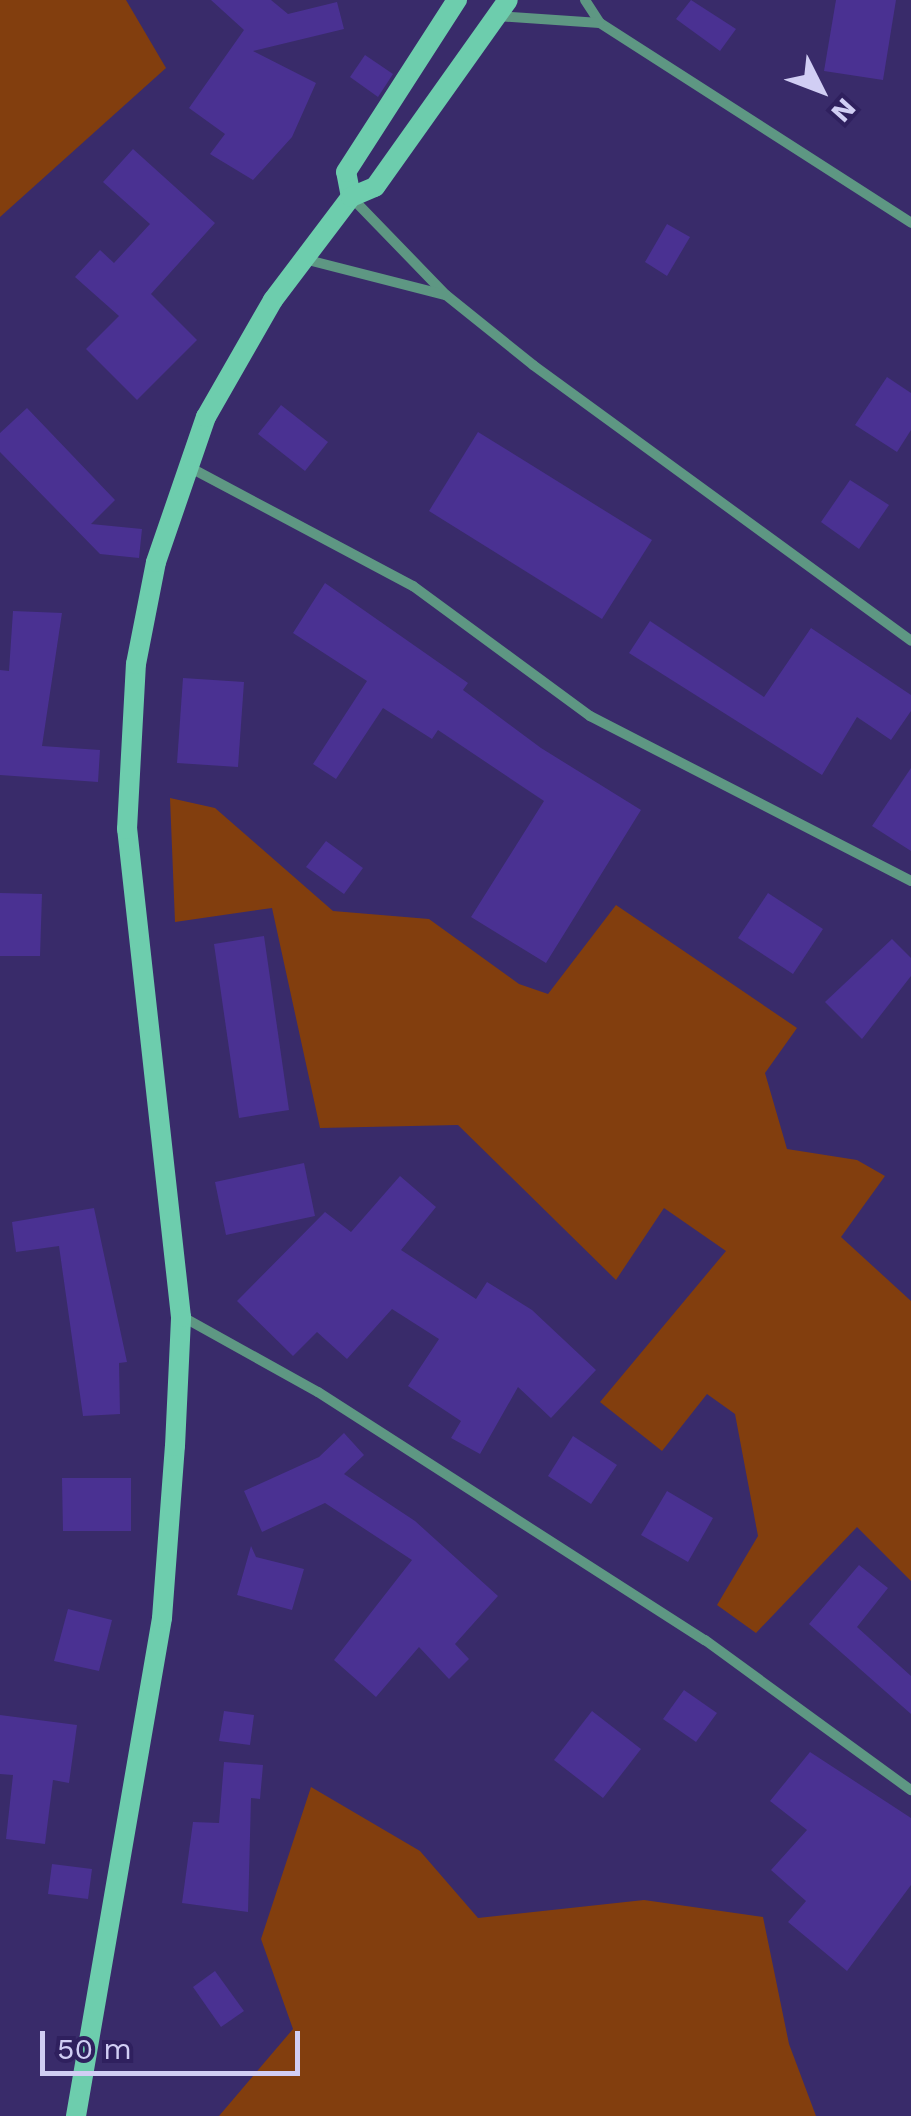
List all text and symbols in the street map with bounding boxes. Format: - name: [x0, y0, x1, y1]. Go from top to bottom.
- north arrow: [771, 40, 871, 140]
- text: N: [824, 92, 863, 129]
- scale bar: [45, 2011, 305, 2073]
- text: 50 m: [57, 2031, 132, 2066]

